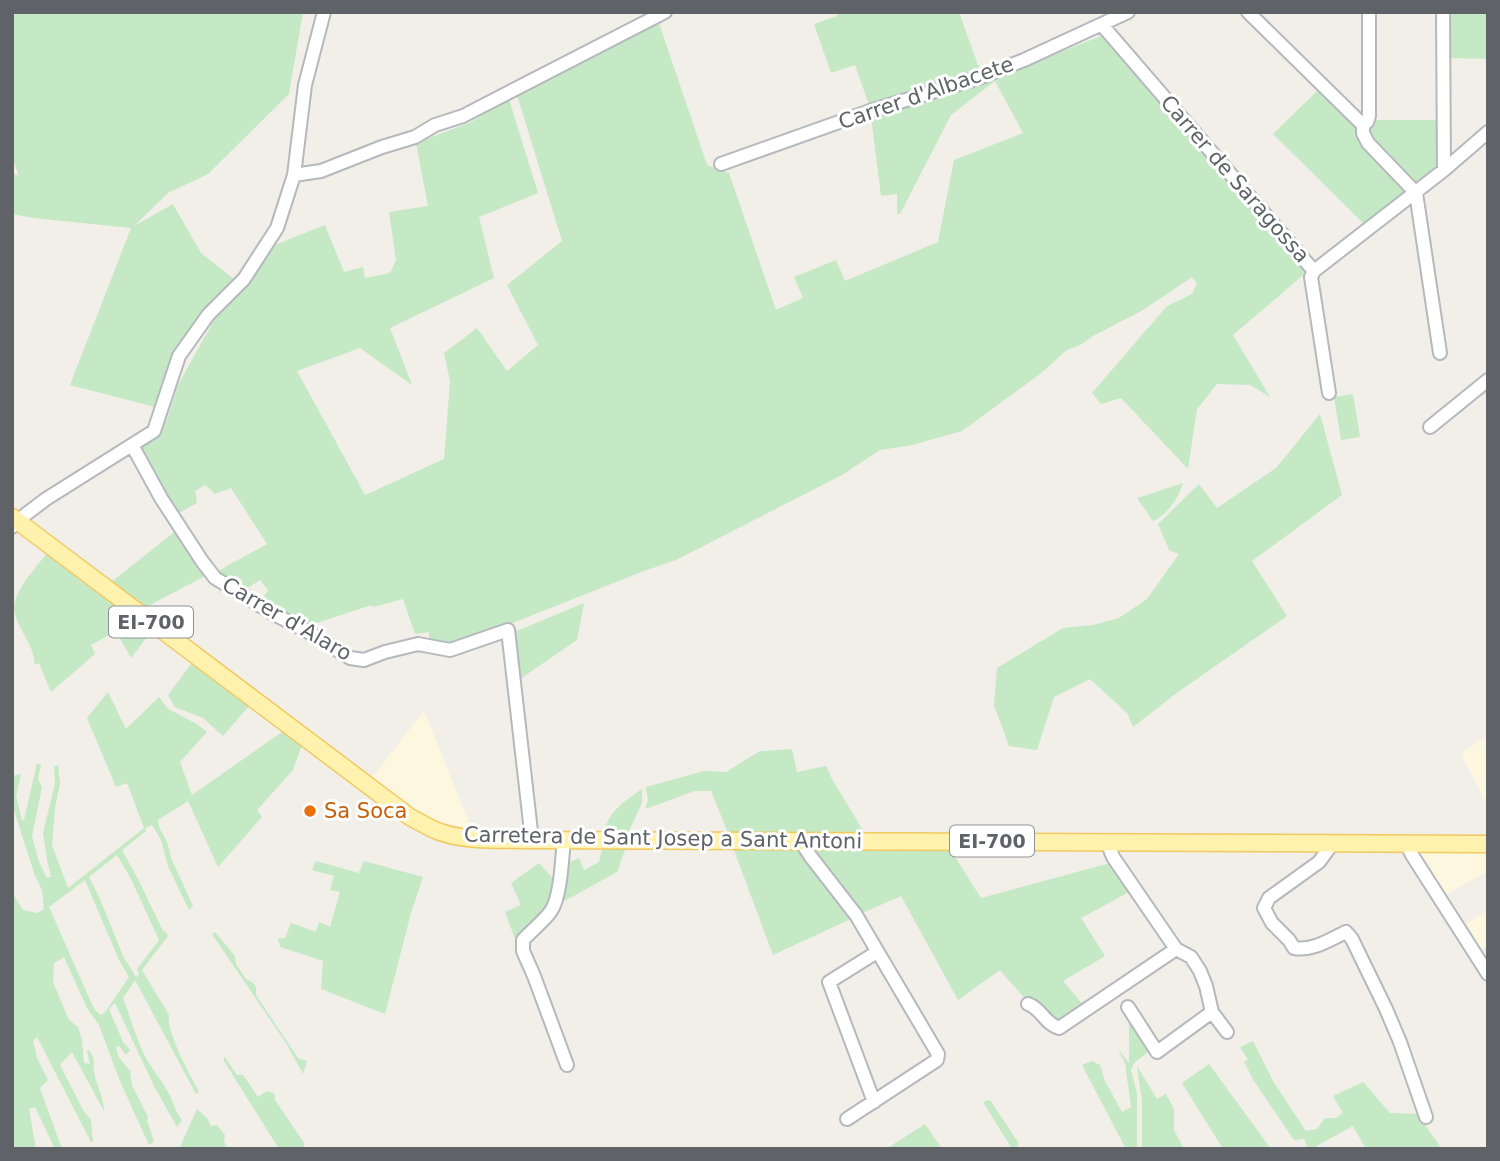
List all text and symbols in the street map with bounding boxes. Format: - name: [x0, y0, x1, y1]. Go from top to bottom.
- street label: Carrer d'Albacete: [835, 52, 1017, 134]
- street label: Carrer de Saragossa: [1156, 90, 1314, 268]
- street label: Carrer d'Alaro: [218, 572, 356, 666]
- road number: EI-700: [109, 607, 193, 638]
- place label: Sa Soca: [324, 799, 407, 823]
- marker: Sa Soca: [302, 803, 318, 819]
- street label: Carretera de Sant Josep a Sant Antoni: [464, 823, 862, 853]
- road number: EI-700: [950, 826, 1034, 856]

